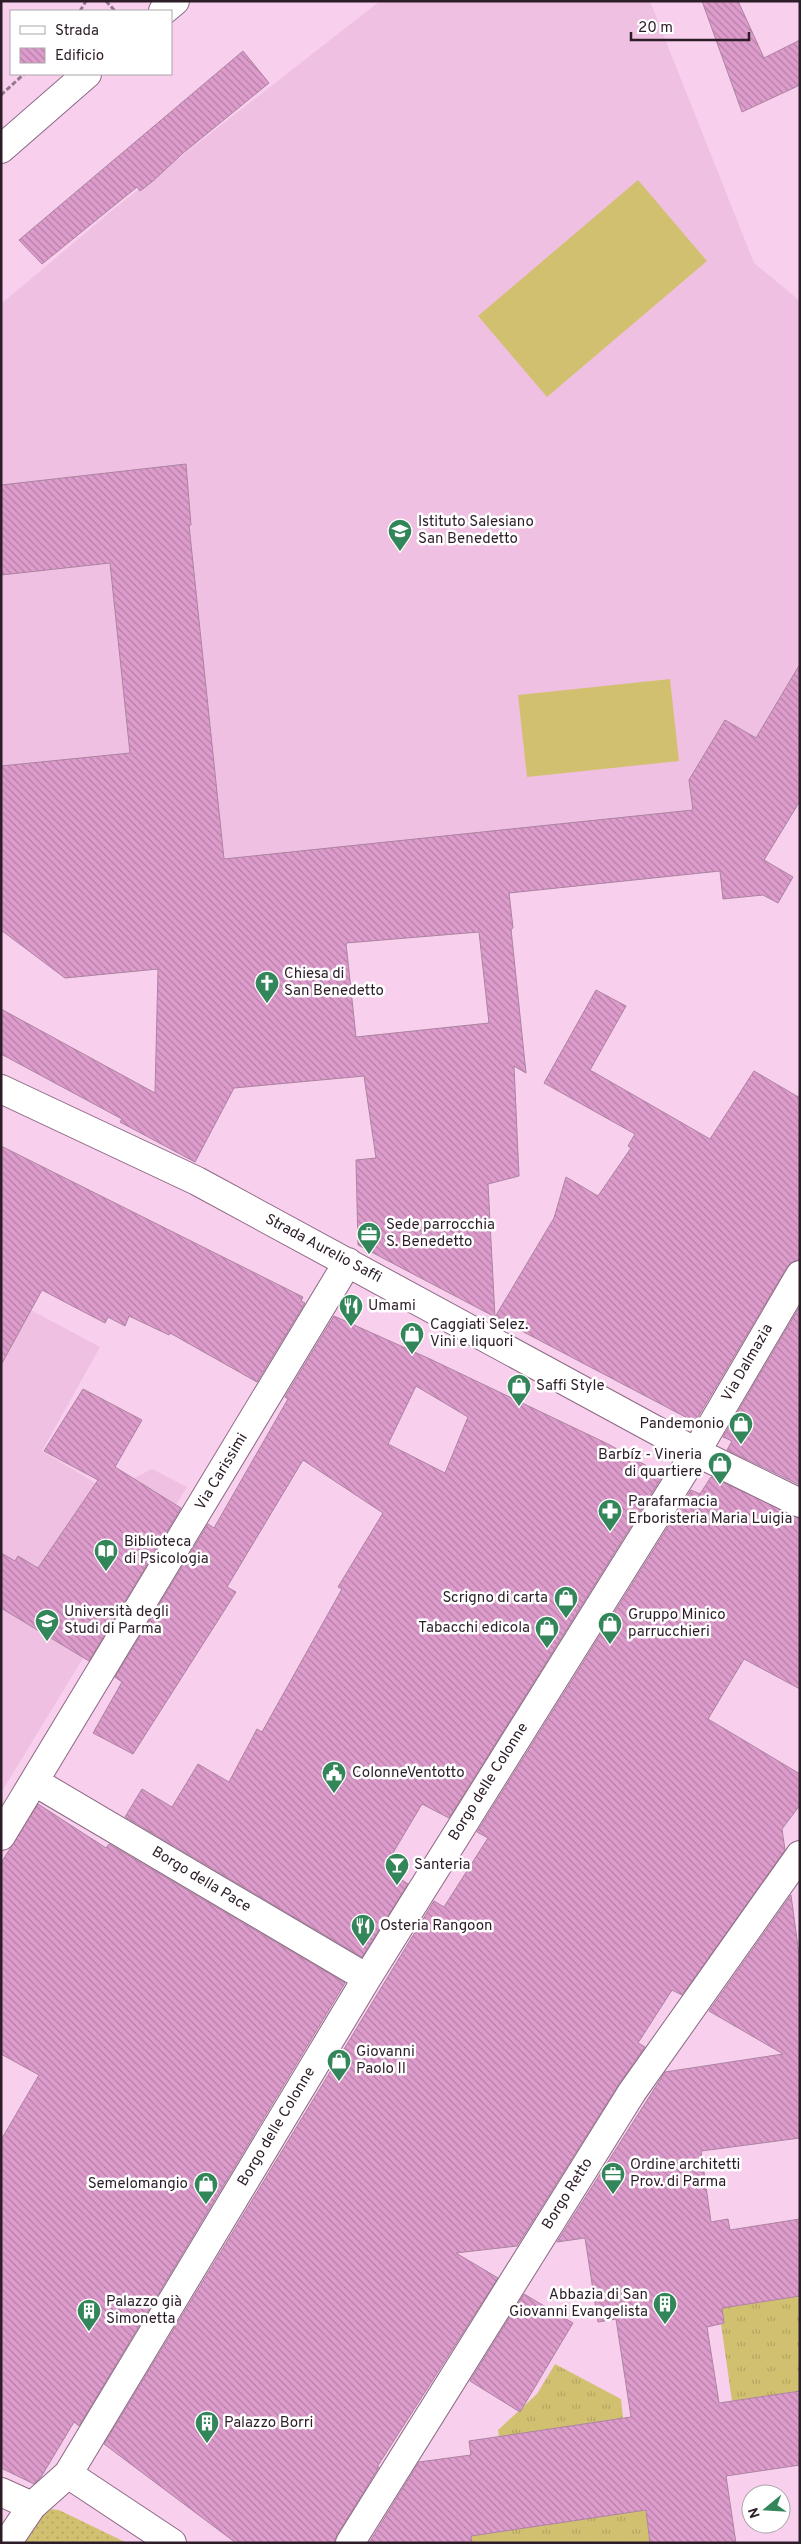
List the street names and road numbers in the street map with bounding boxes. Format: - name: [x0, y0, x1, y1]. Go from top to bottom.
- street label: Strada Aurelio Saffi: [261, 1210, 385, 1288]
- street label: Via Dalmazia: [718, 1321, 778, 1405]
- street label: Via Carissimi: [192, 1430, 252, 1514]
- street label: Borgo delle Colonne: [445, 1719, 533, 1845]
- street label: Borgo della Pace: [148, 1843, 254, 1917]
- street label: Borgo delle Colonne: [234, 2064, 320, 2190]
- street label: Borgo Retto: [539, 2155, 597, 2233]

